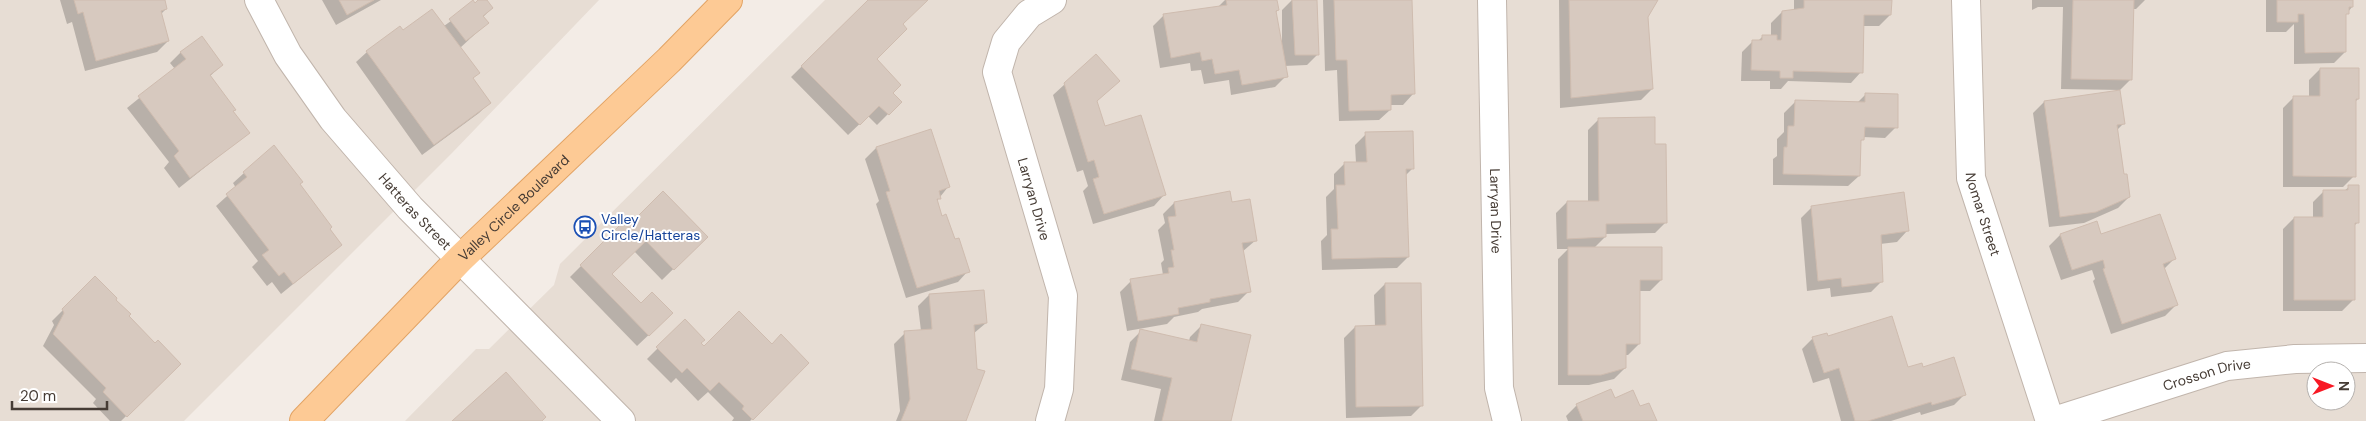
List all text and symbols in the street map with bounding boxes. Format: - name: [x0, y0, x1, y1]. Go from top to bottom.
- street label: Valley Circle Boulevard: [454, 151, 573, 265]
- street label: Larryan Drive: [1014, 156, 1054, 242]
- street label: Larryan Drive: [1486, 168, 1506, 254]
- street label: Hatteras Street: [375, 169, 455, 254]
- street label: Nomar Street: [1962, 172, 2005, 258]
- place label: Valley Circle/Hatteras: [601, 210, 700, 244]
- bus stop icon: Valley Circle/Hatteras: [573, 215, 597, 239]
- street label: Crosson Drive: [2161, 355, 2252, 395]
- north arrow: [2306, 361, 2356, 411]
- scale bar: [12, 378, 108, 410]
- text: N: [2335, 381, 2353, 391]
- text: 20 m: [20, 386, 56, 406]

